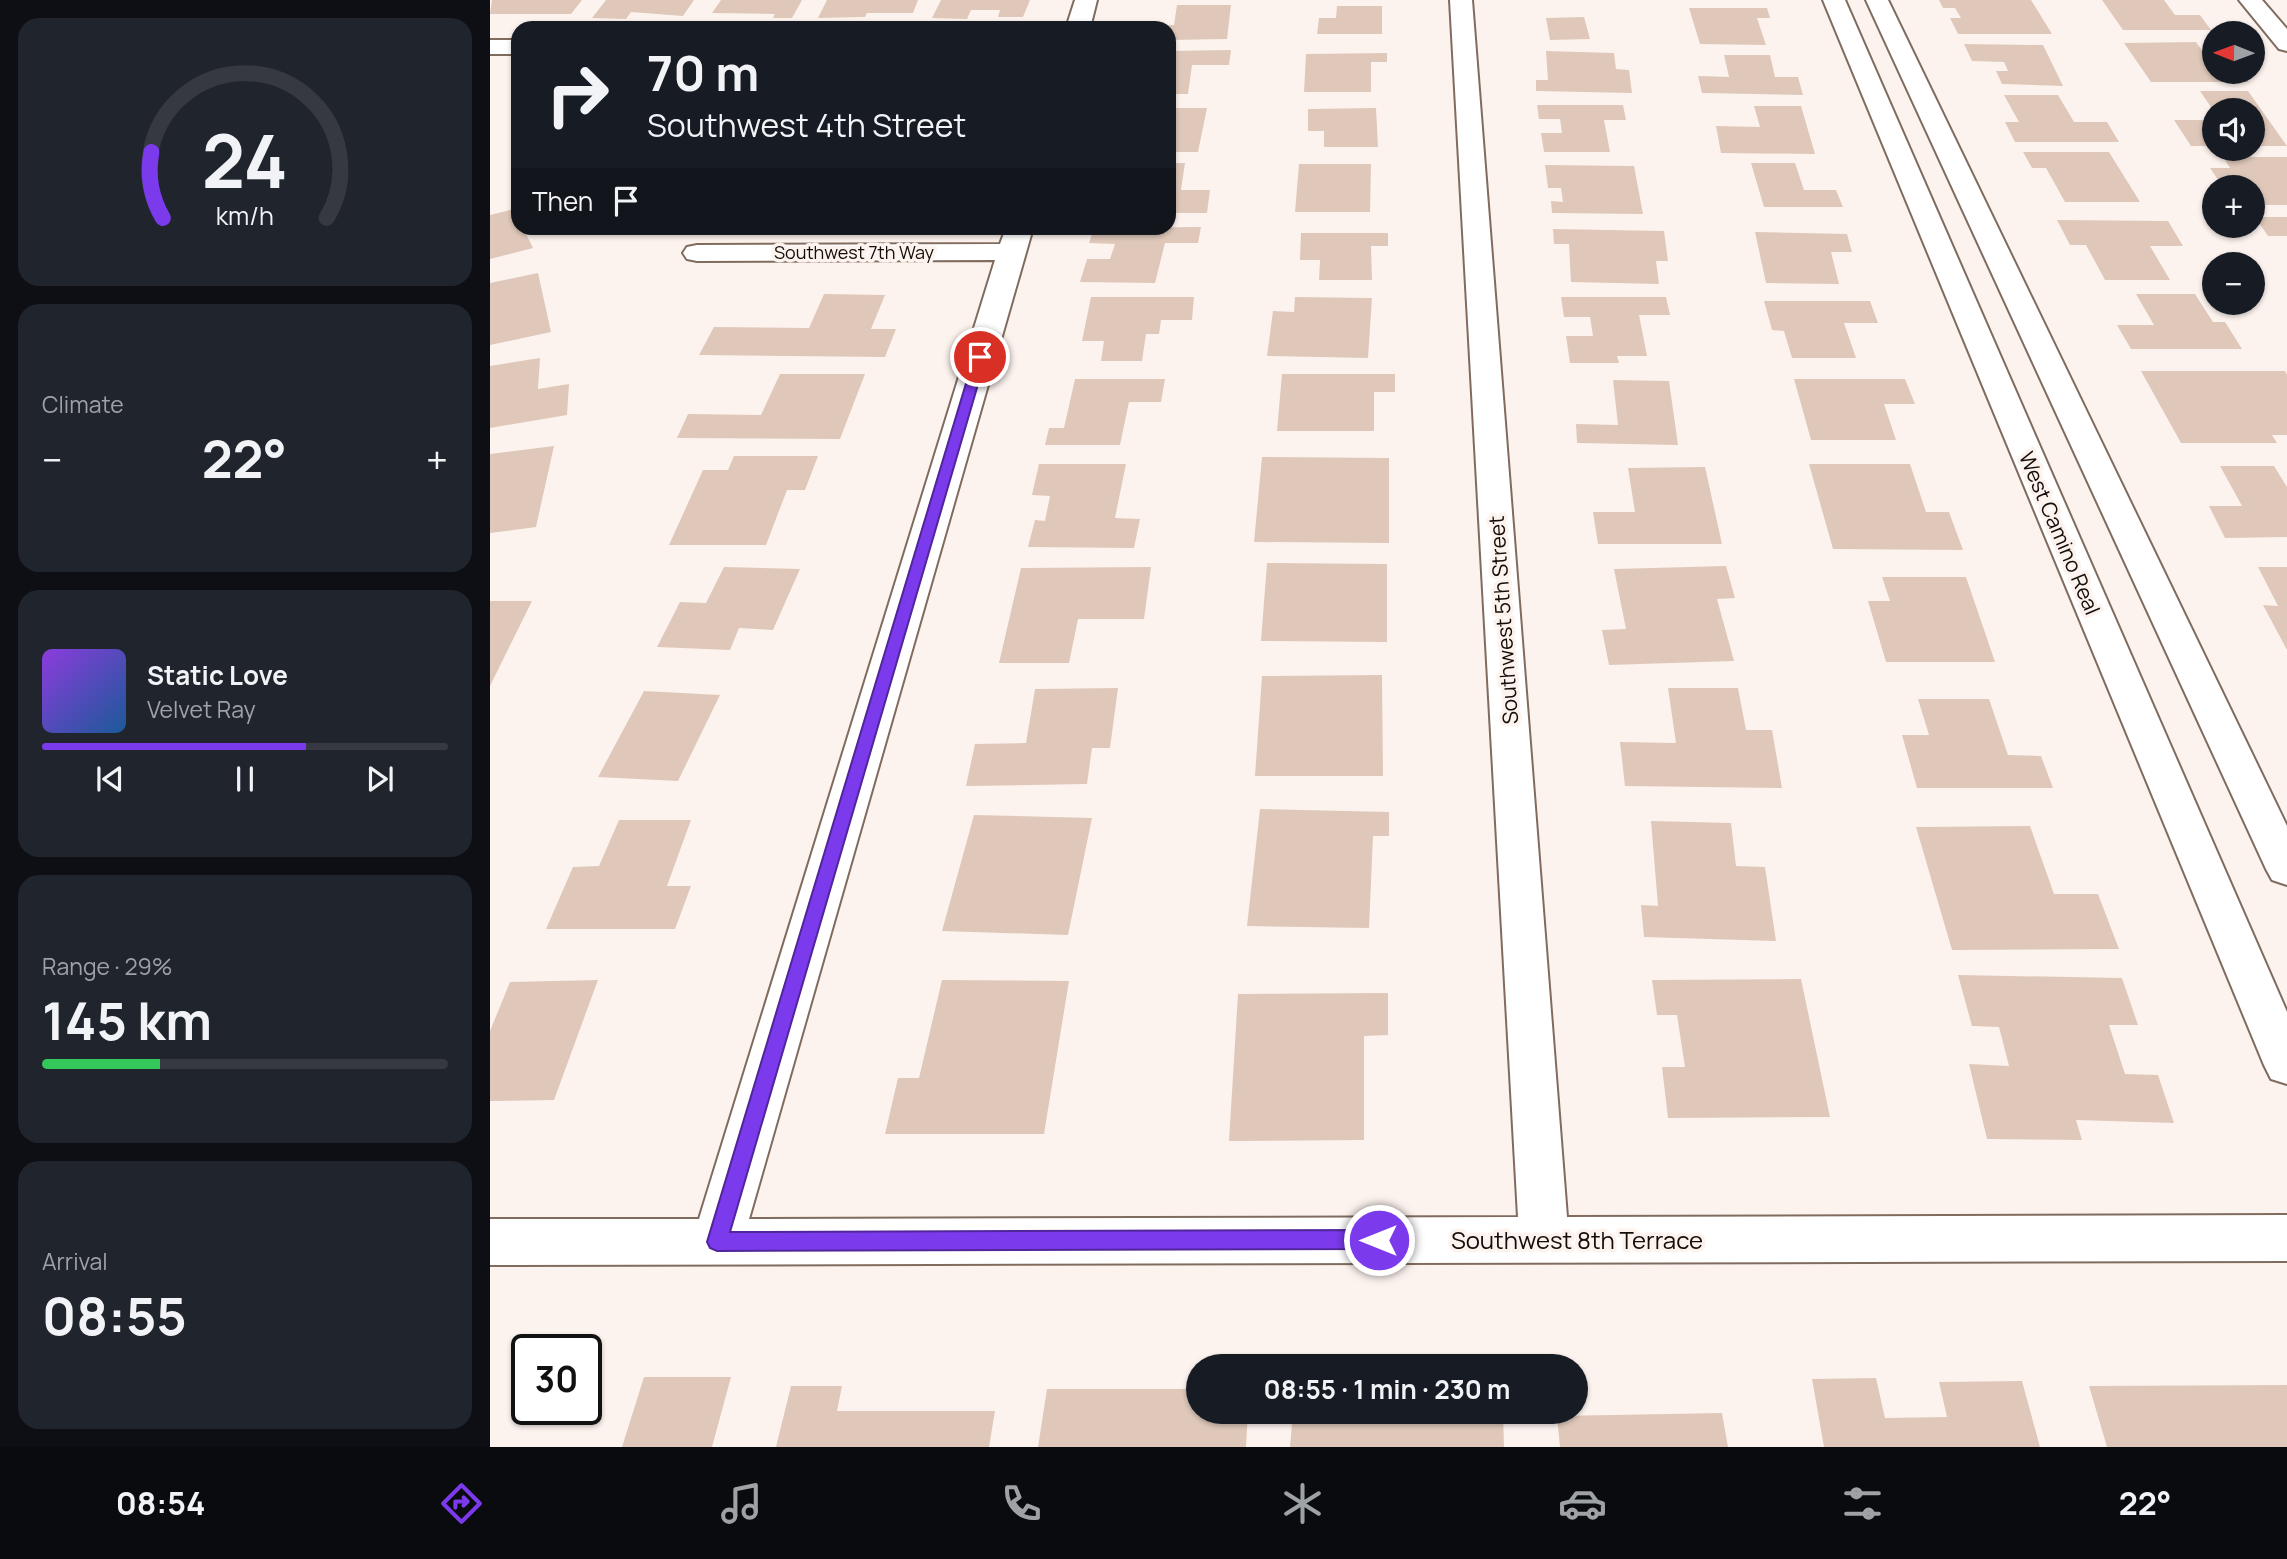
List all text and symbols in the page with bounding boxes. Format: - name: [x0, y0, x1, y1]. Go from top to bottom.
- north arrow: [2202, 21, 2264, 84]
- map controls: [2202, 21, 2265, 315]
- text: 70 m: [647, 39, 759, 106]
- icon: right: [532, 49, 623, 140]
- button: sound: [2202, 98, 2265, 161]
- text: Southwest 4th Street: [647, 103, 966, 147]
- text: 24: [202, 110, 288, 210]
- button: +: [2202, 175, 2265, 238]
- icon: arrive: [607, 182, 645, 220]
- text: Then: [532, 183, 593, 219]
- text: km/h: [216, 198, 274, 233]
- street label: Southwest 7th Way: [774, 240, 935, 264]
- button: −: [2202, 252, 2265, 315]
- pin: [950, 327, 1010, 387]
- icon: arrive: [961, 338, 999, 376]
- text: Climate: [42, 388, 124, 420]
- text: 22°: [202, 423, 287, 494]
- text: −: [42, 433, 63, 485]
- text: +: [426, 433, 448, 485]
- street label: West Camino Real: [2013, 447, 2107, 619]
- street label: Southwest 5th Street: [1482, 515, 1524, 725]
- text: Static Love: [147, 657, 288, 693]
- text: Velvet Ray: [147, 693, 256, 725]
- icon: previous: [91, 760, 129, 798]
- icon: pause: [226, 760, 264, 798]
- icon: next: [361, 760, 399, 798]
- text: Range · 29%: [42, 950, 173, 982]
- text: 145 km: [42, 985, 212, 1056]
- position arrow: [1342, 1203, 1416, 1277]
- street label: Southwest 8th Terrace: [1451, 1223, 1703, 1256]
- text: Arrival: [42, 1245, 108, 1277]
- text: 08:55: [42, 1280, 187, 1351]
- speed limit sign: 30: [511, 1334, 602, 1425]
- text: 08:55 · 1 min · 230 m: [1264, 1371, 1510, 1407]
- icon: directions: [437, 1479, 486, 1528]
- icon: music: [717, 1479, 766, 1528]
- icon: phone: [997, 1479, 1046, 1528]
- icon: climate: [1278, 1479, 1327, 1528]
- icon: car: [1558, 1479, 1607, 1528]
- icon: filters: [1838, 1479, 1887, 1528]
- text: 08:54: [116, 1481, 206, 1525]
- text: 22°: [2119, 1481, 2171, 1525]

